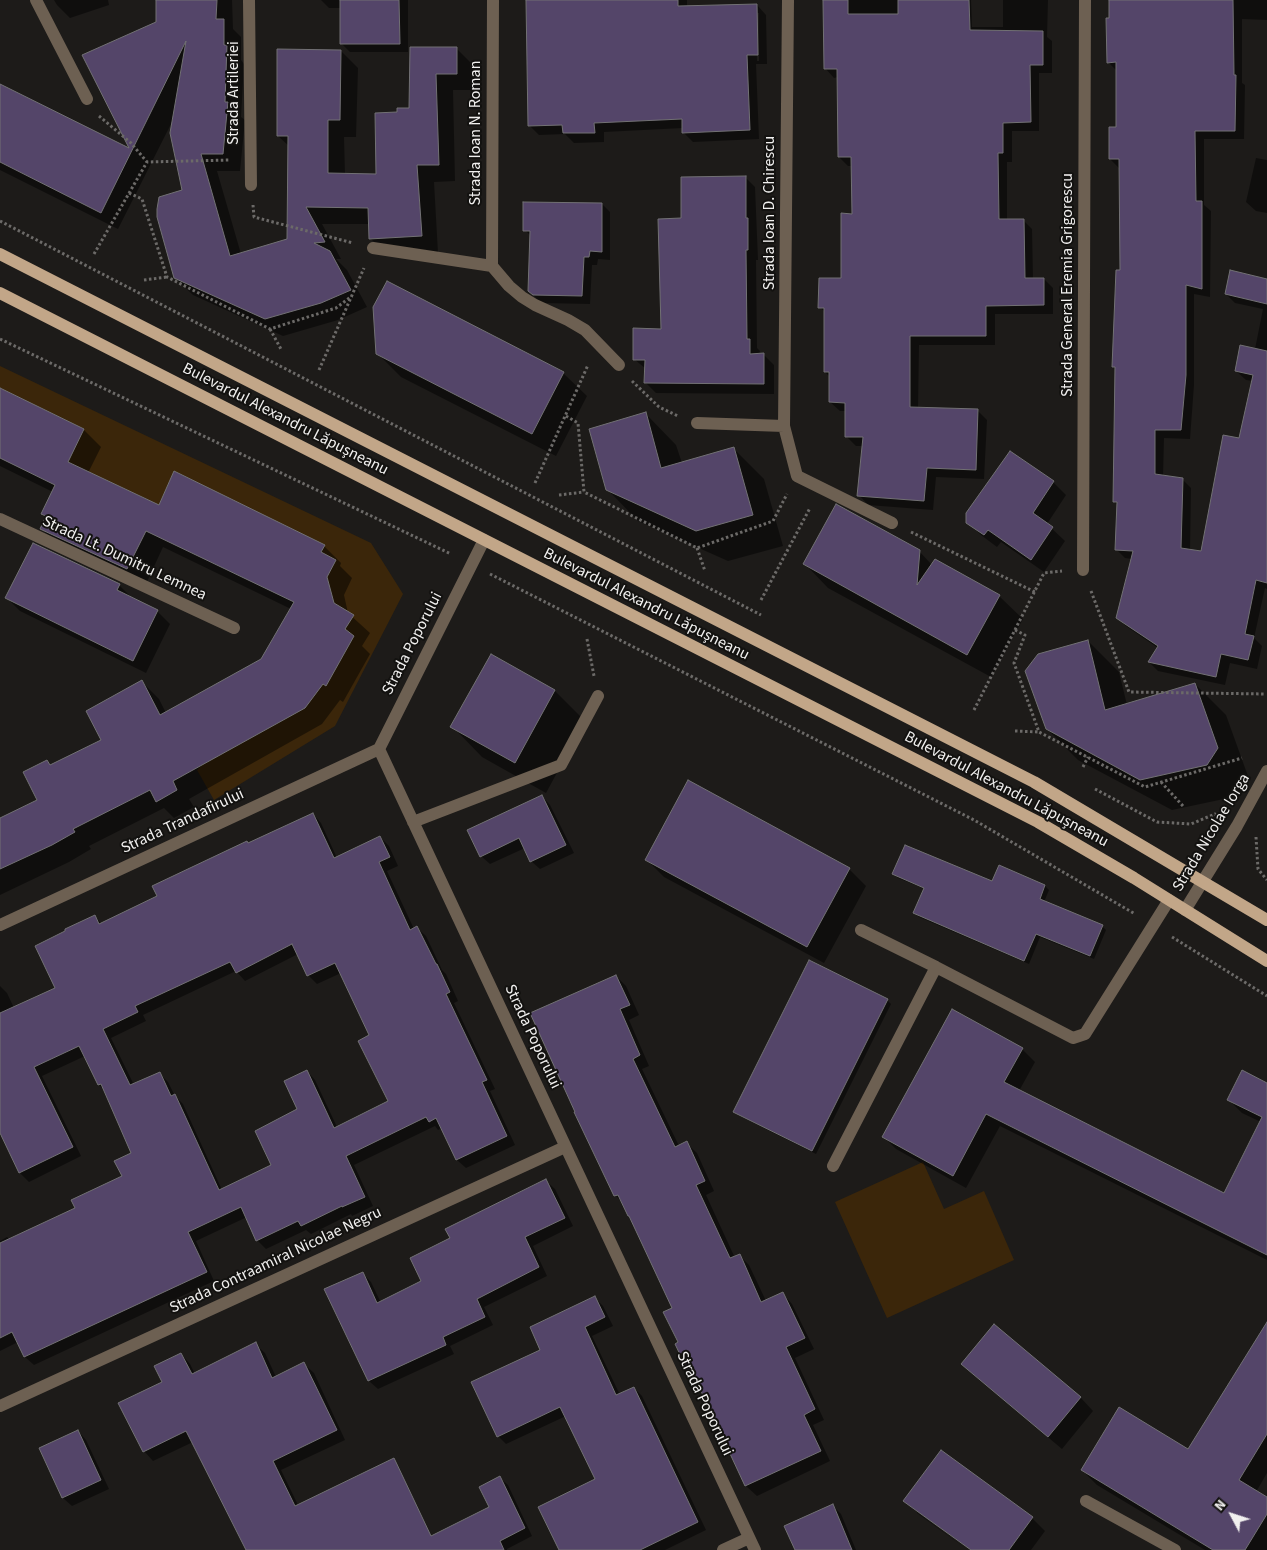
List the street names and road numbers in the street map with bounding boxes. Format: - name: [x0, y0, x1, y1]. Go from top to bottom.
- street label: Strada Artileriei: [224, 41, 244, 145]
- street label: Strada Ioan N. Roman: [466, 61, 486, 205]
- street label: Strada Ioan D. Chirescu: [760, 136, 780, 290]
- street label: Strada General Eremia Grigorescu: [1058, 173, 1078, 397]
- street label: Bulevardul Alexandru Lăpușneanu: [179, 360, 391, 480]
- street label: Strada Lt. Dumitru Lemnea: [39, 512, 209, 606]
- street label: Bulevardul Alexandru Lăpușneanu: [540, 545, 752, 665]
- street label: Strada Poporului: [379, 589, 447, 699]
- street label: Bulevardul Alexandru Lăpușneanu: [901, 728, 1111, 852]
- street label: Strada Nicolae Iorga: [1169, 771, 1255, 895]
- street label: Strada Trandafirului: [119, 785, 247, 859]
- street label: Strada Poporului: [499, 982, 565, 1092]
- street label: Strada Contraamiral Nicolae Negru: [167, 1203, 385, 1319]
- street label: Strada Poporului: [671, 1349, 737, 1459]

